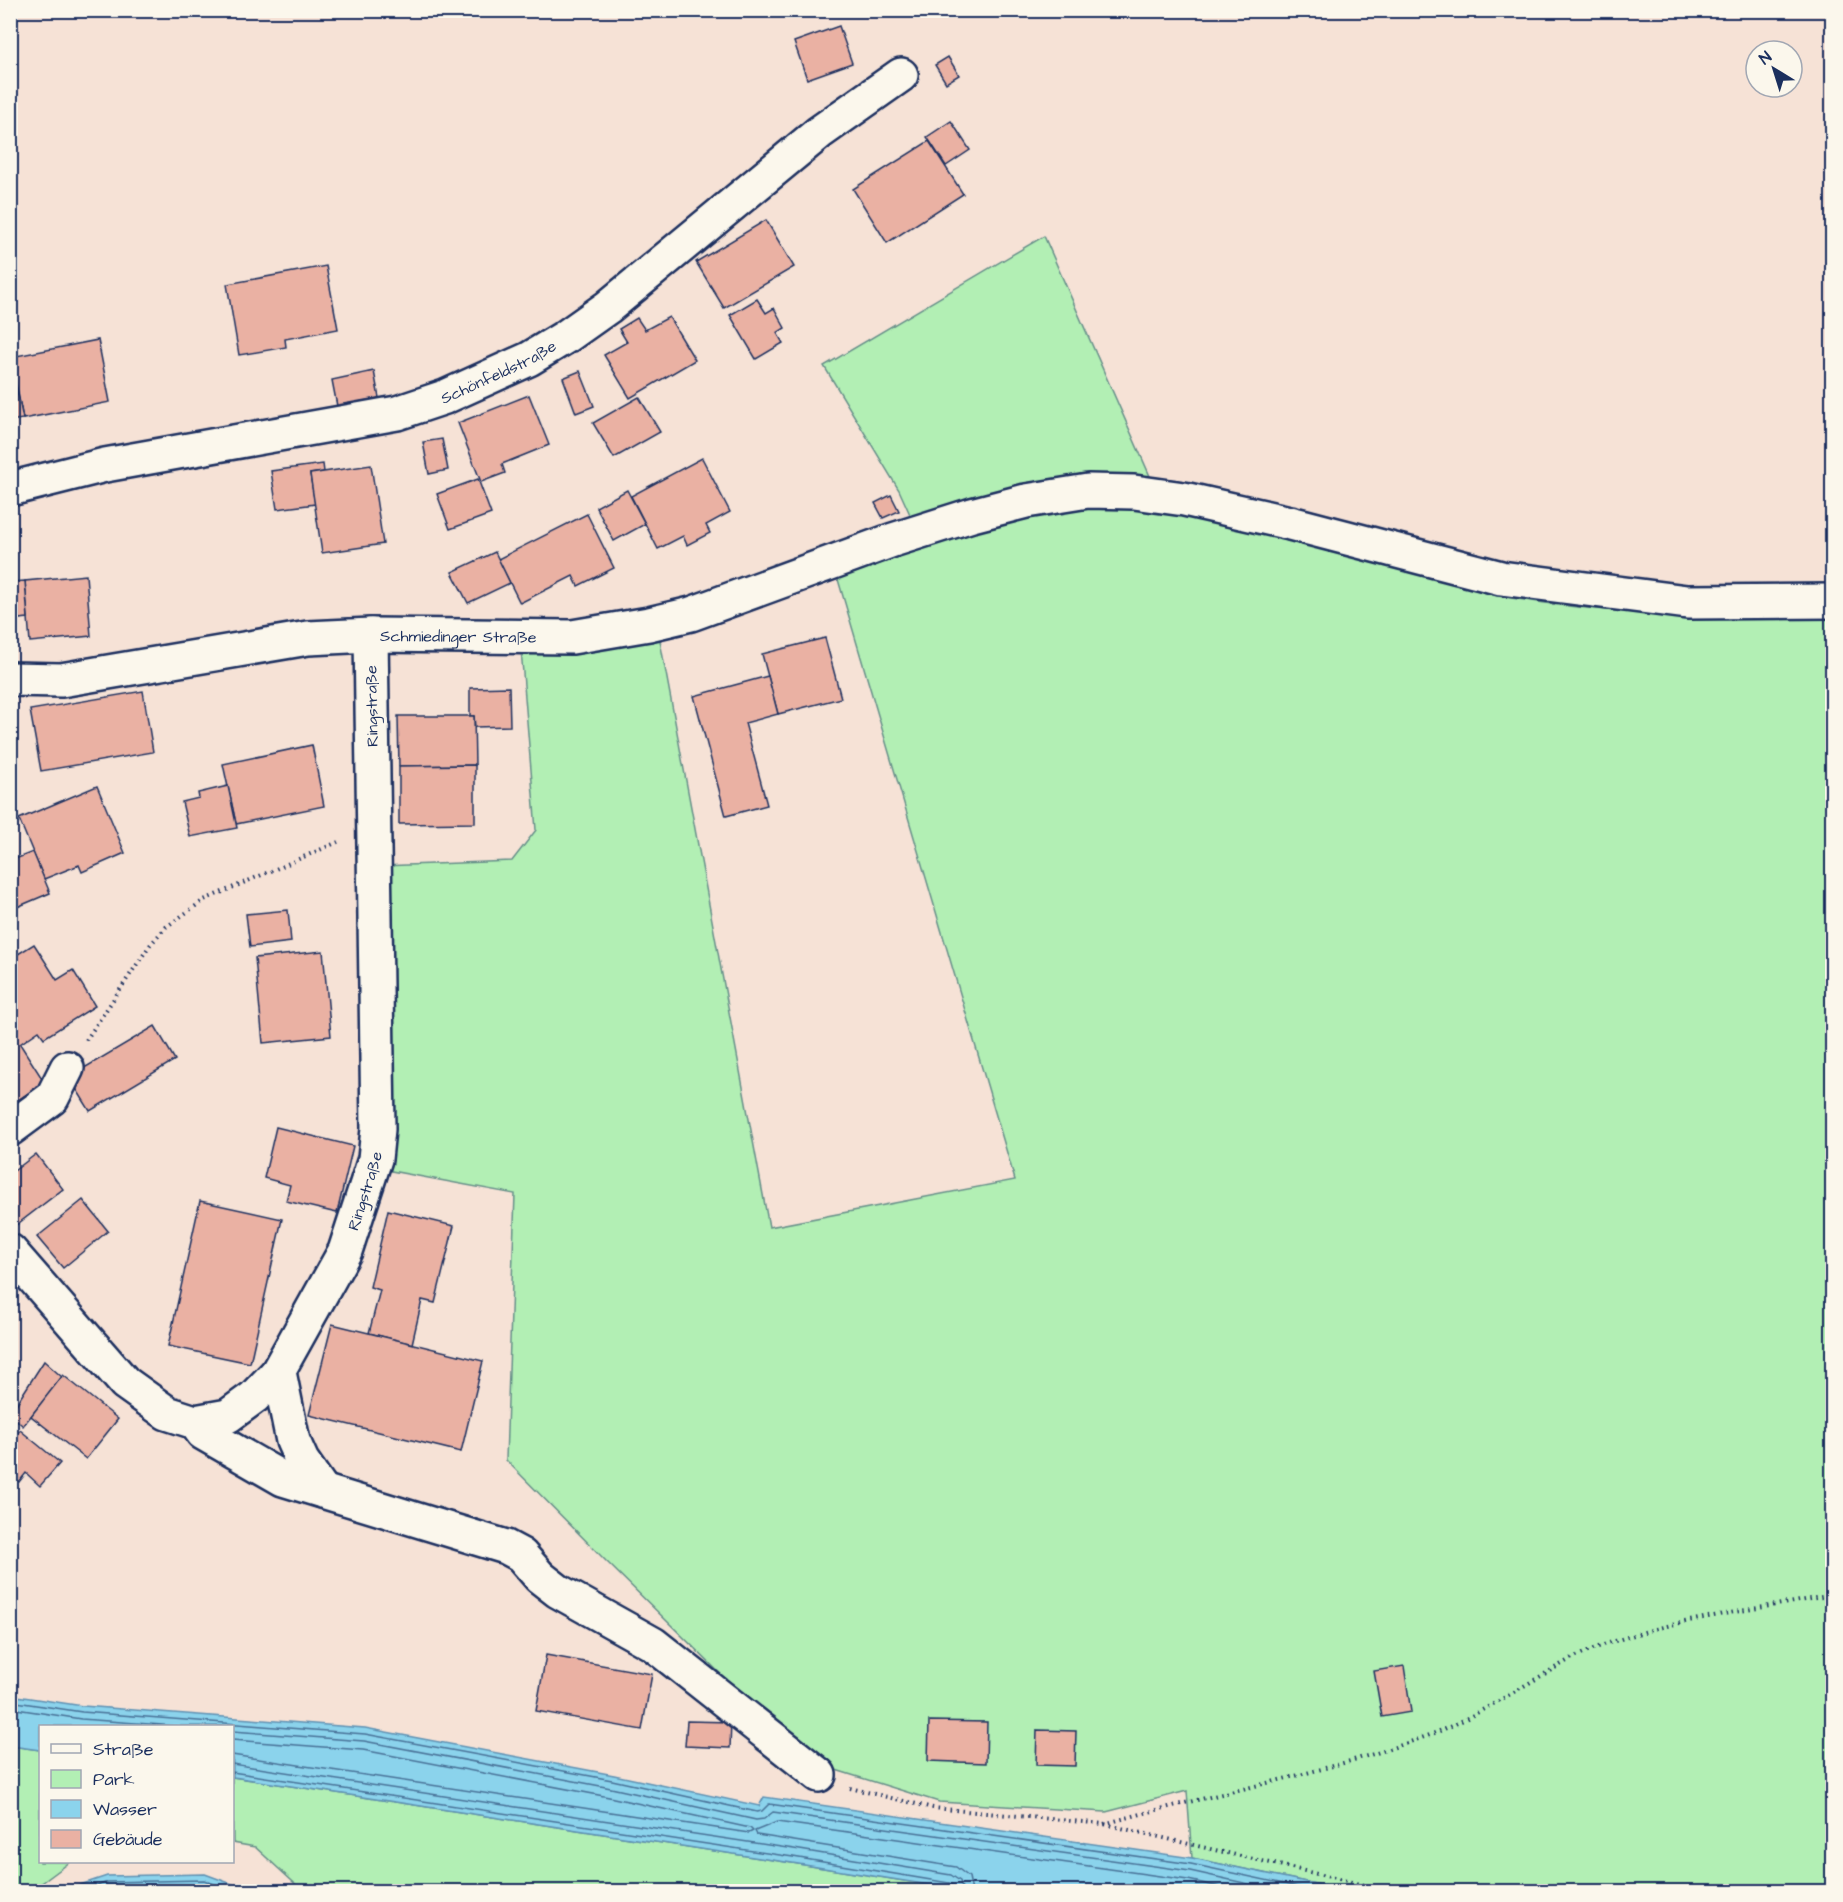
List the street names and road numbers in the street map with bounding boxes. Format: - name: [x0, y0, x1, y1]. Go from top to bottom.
- street label: Schönfeldstraße: [437, 335, 561, 410]
- street label: Schmiedinger Straße: [380, 625, 537, 649]
- street label: Ringstraße: [360, 665, 385, 747]
- street label: Ringstraße: [342, 1150, 388, 1233]

